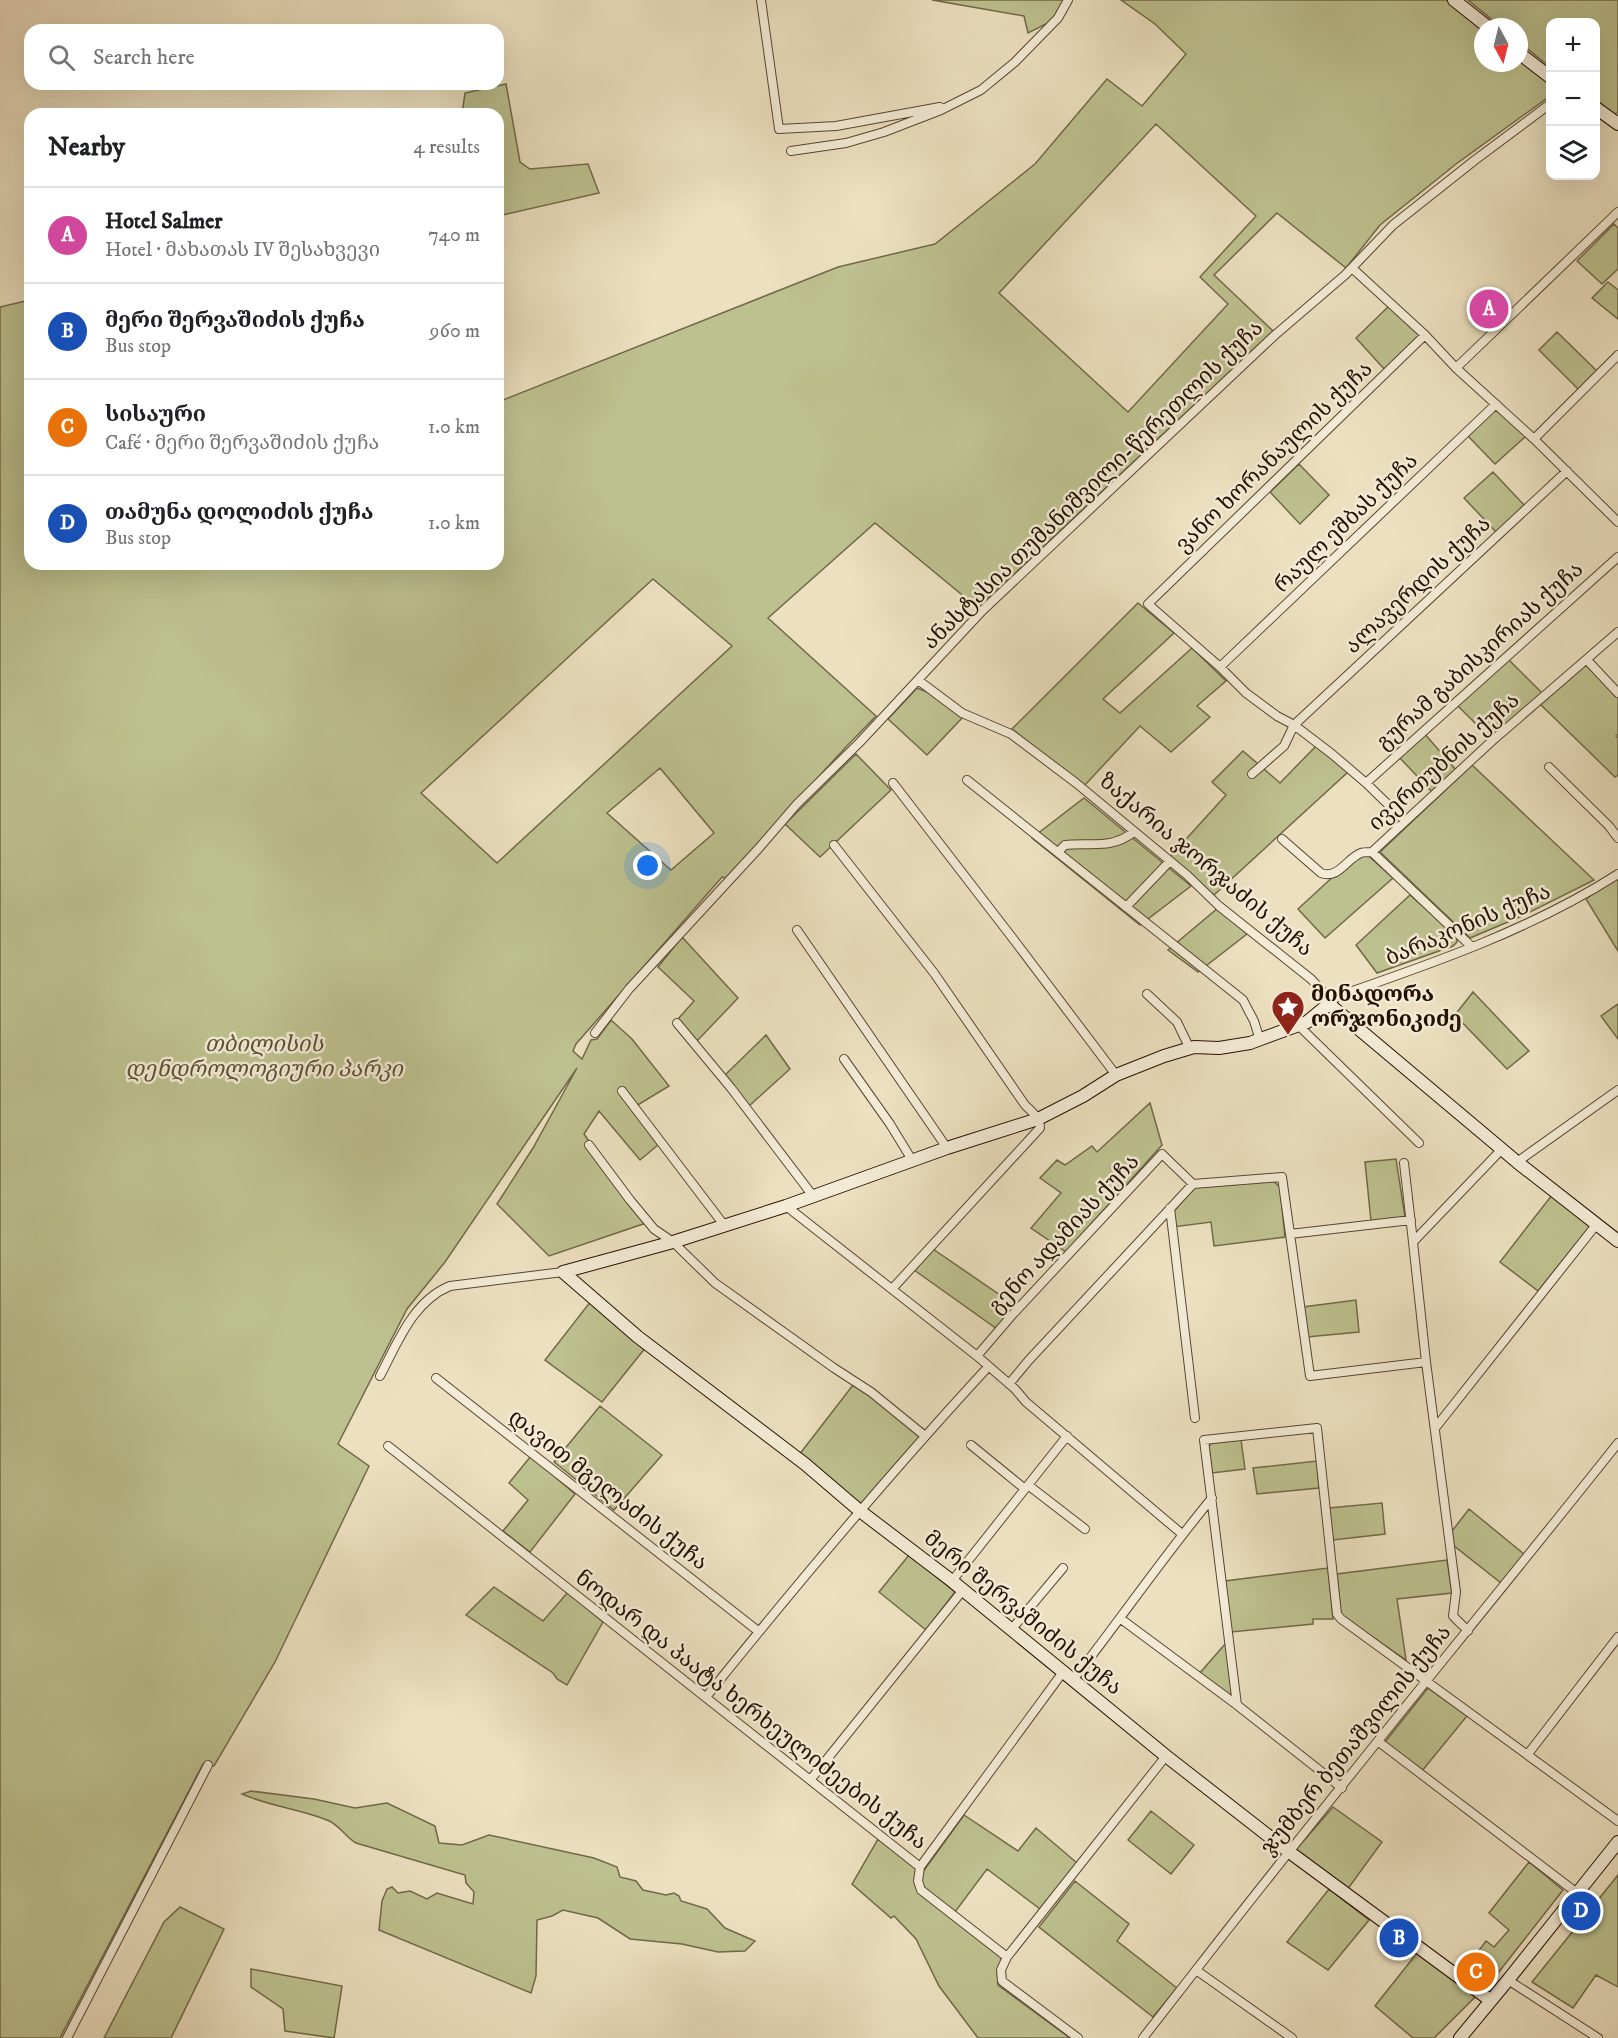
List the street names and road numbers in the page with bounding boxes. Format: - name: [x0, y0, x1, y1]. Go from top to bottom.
- street label: ანასტასია თუმანიშვილი-წერეთლის ქუჩა: [917, 315, 1269, 655]
- street label: ვანო ხორანაულის ქუჩა: [1170, 356, 1378, 558]
- street label: რაულ ეშბას ქუჩა: [1268, 447, 1424, 599]
- street label: ალავერდის ქუჩა: [1339, 510, 1497, 660]
- street label: გურამ გაბისკირიას ქუჩა: [1371, 556, 1589, 756]
- street label: ივერთუბნის ქუჩა: [1363, 687, 1525, 837]
- street label: ზაქარია ჯორჯაძის ქუჩა: [1094, 768, 1318, 962]
- street label: ბარაკონის ქუჩა: [1381, 878, 1555, 972]
- street label: გენო ადამიას ქუჩა: [983, 1148, 1145, 1320]
- street label: დავით მგელაძის ქუჩა: [503, 1404, 713, 1576]
- street label: მერი შერვაშიძის ქუჩა: [919, 1525, 1127, 1701]
- street label: ნოდარ და პაატა ხერხეულიძეების ქუჩა: [570, 1564, 932, 1856]
- street label: ჯუმბერ ბეთაშვილის ქუჩა: [1255, 1619, 1457, 1861]

